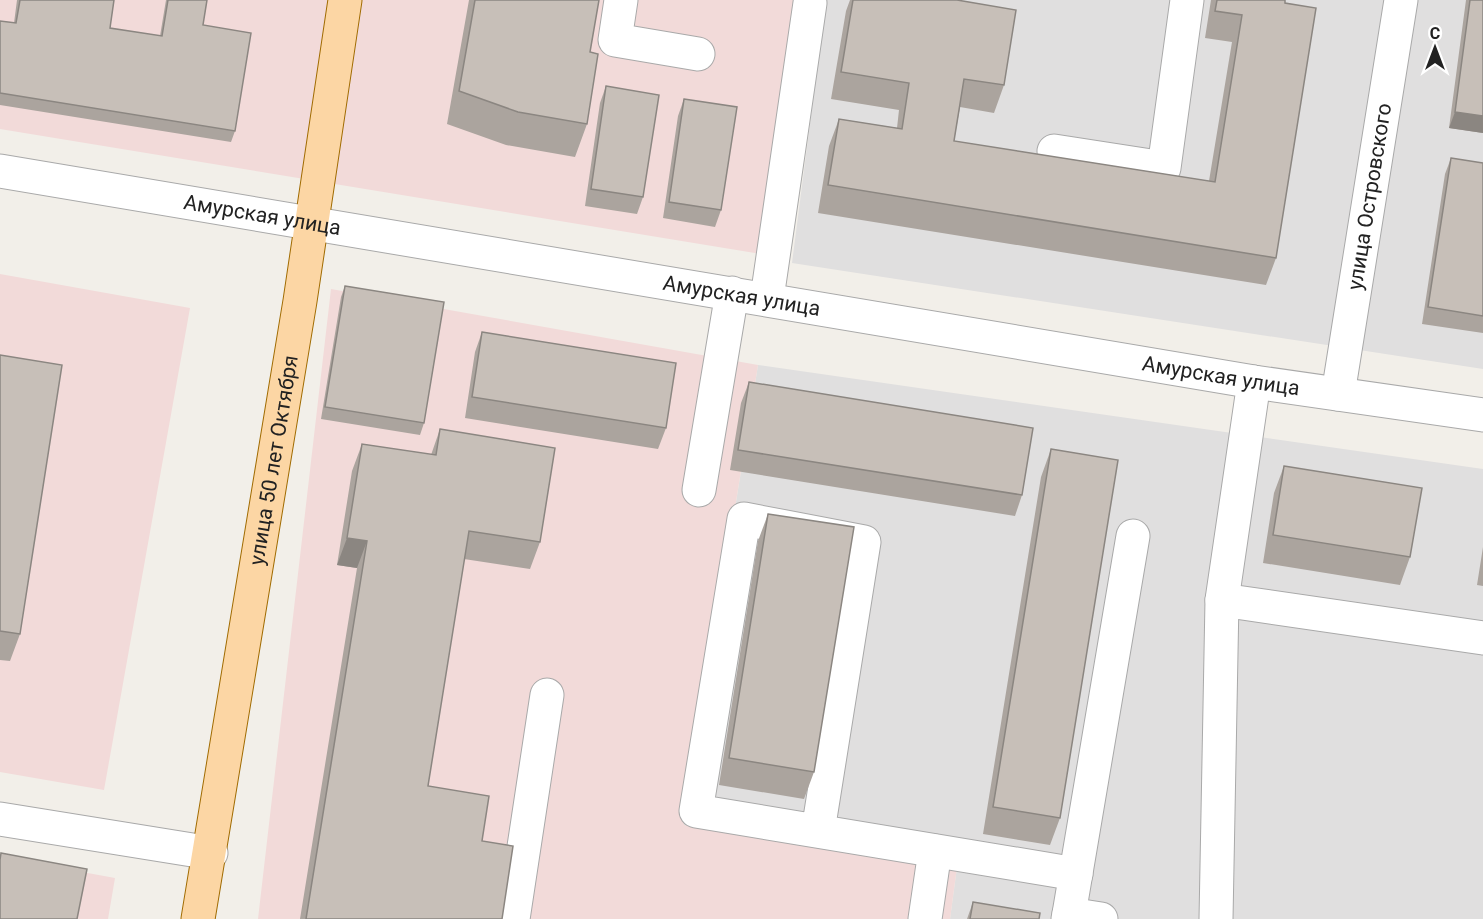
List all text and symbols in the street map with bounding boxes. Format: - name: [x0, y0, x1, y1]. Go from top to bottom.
- north arrow: [1405, 18, 1465, 78]
- text: С: [1430, 24, 1440, 43]
- street label: улица Островского: [1343, 101, 1396, 292]
- street label: Амурская улица: [182, 190, 343, 240]
- street label: Амурская улица: [661, 271, 822, 321]
- street label: Амурская улица: [1140, 351, 1301, 400]
- street label: улица 50 лет Октября: [245, 353, 303, 567]

